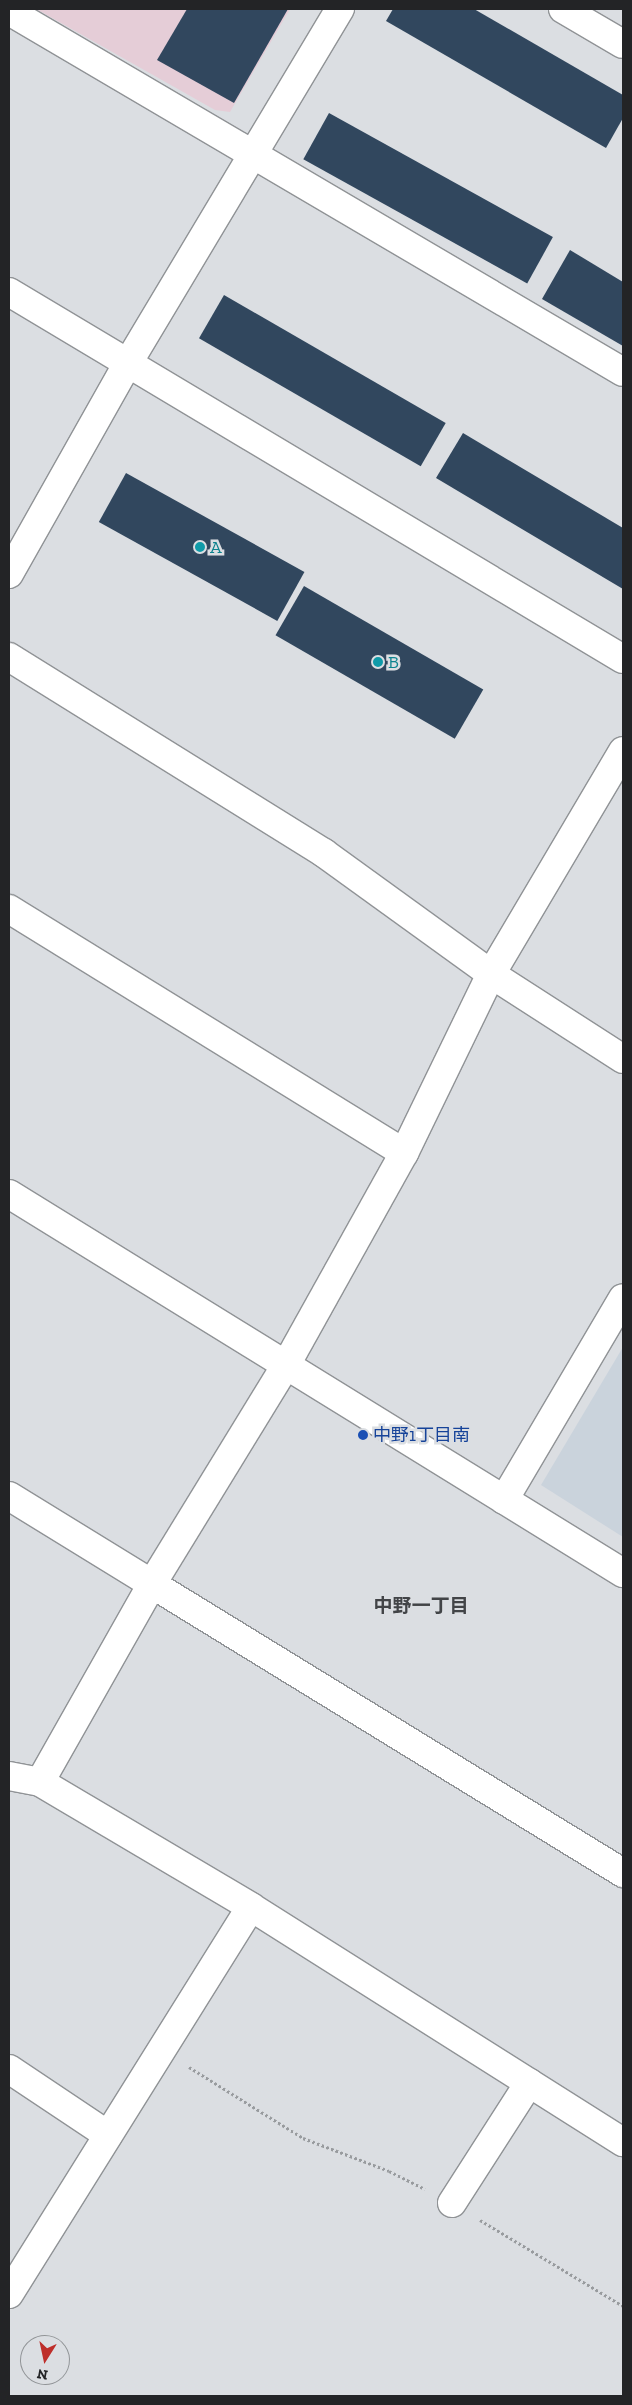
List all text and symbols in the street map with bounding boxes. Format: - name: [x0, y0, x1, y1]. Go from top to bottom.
- place label: A: [210, 536, 222, 558]
- marker: A: [194, 541, 206, 553]
- place label: B: [388, 651, 399, 673]
- marker: B: [372, 656, 384, 668]
- place label: 中野1丁目南: [373, 1424, 470, 1446]
- marker: 中野1丁目南: [357, 1429, 369, 1441]
- district label: 中野一丁目: [374, 1595, 468, 1617]
- north arrow: [20, 2335, 70, 2385]
- text: N: [36, 2365, 49, 2384]

